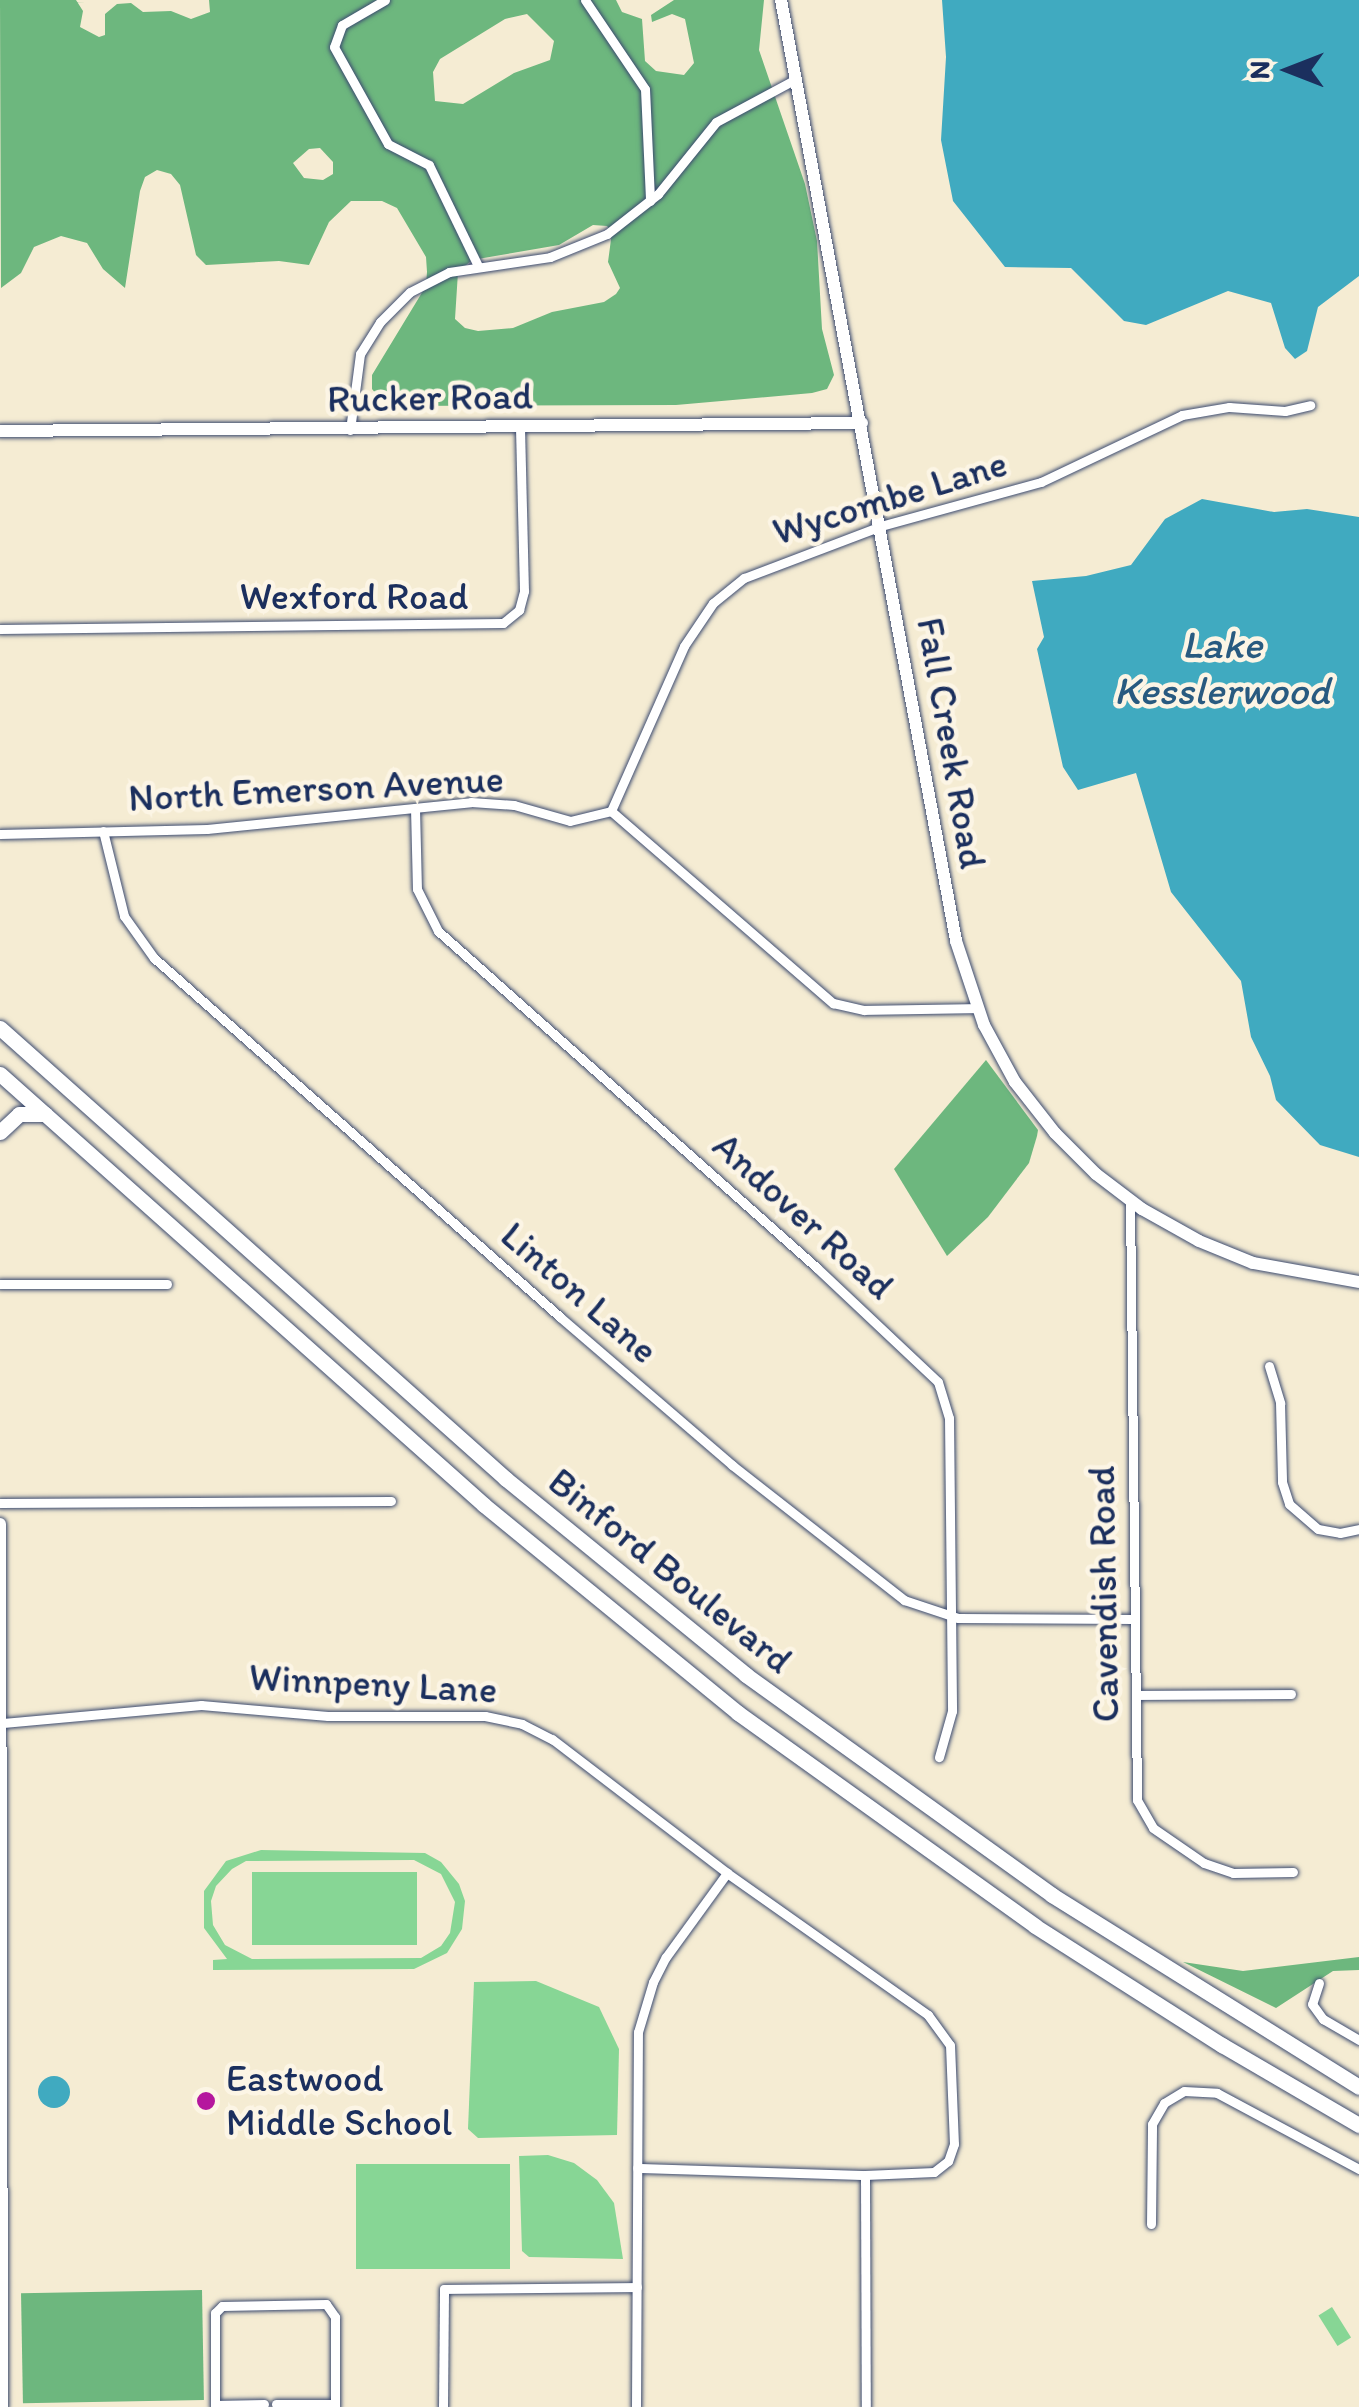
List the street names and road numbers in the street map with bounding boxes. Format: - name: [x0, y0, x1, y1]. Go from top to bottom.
- street label: Rucker Road: [327, 373, 533, 423]
- street label: Wycombe Lane: [767, 441, 1013, 555]
- street label: Wexford Road: [240, 574, 468, 620]
- street label: Fall Creek Road: [907, 614, 995, 872]
- street label: North Emerson Avenue: [128, 756, 504, 822]
- street label: Andover Road: [704, 1123, 902, 1309]
- street label: Linton Lane: [491, 1213, 667, 1373]
- street label: Binford Boulevard: [539, 1458, 801, 1684]
- street label: Cavendish Road: [1079, 1465, 1129, 1723]
- street label: Winnpeny Lane: [248, 1655, 498, 1713]

